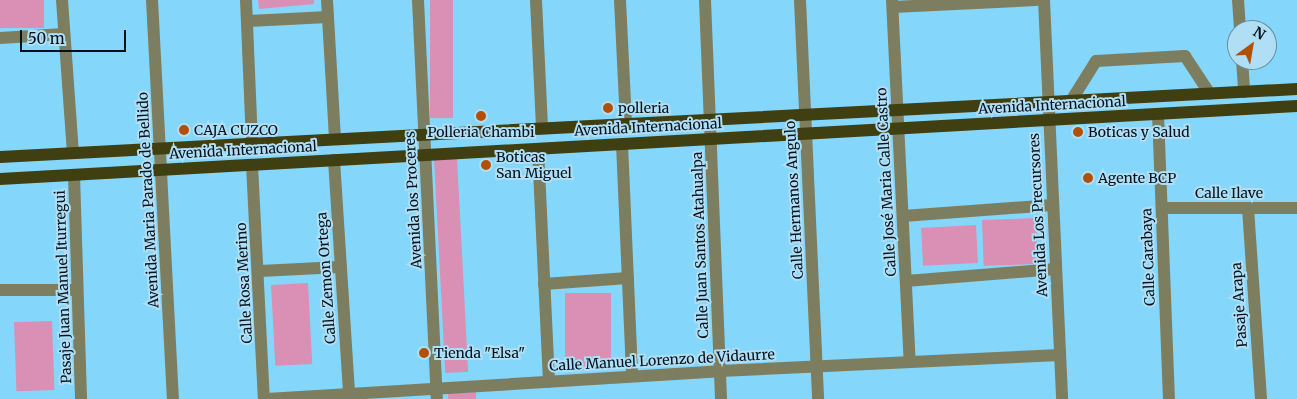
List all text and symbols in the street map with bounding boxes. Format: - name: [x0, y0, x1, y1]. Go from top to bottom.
- scale bar: [22, 20, 129, 52]
- north arrow: [1227, 20, 1277, 70]
- text: N: [1250, 23, 1269, 44]
- text: 50 m: [28, 29, 65, 48]
- street label: Calle José Maria Calle Castro: [873, 87, 899, 277]
- street label: Avenida Maria Parado de Bellido: [134, 92, 162, 308]
- street label: Avenida Internacional: [978, 93, 1126, 117]
- place label: polleria: [618, 100, 669, 116]
- marker: polleria: [602, 102, 614, 114]
- marker: Polleria Chambi: [475, 110, 487, 122]
- street label: Avenida Internacional: [574, 115, 722, 139]
- street label: Calle Hermanos Angulo: [781, 120, 807, 280]
- place label: CAJA CUZCO: [194, 122, 278, 138]
- marker: CAJA CUZCO: [178, 124, 190, 136]
- place label: Polleria Chambi: [428, 124, 534, 140]
- place label: Boticas y Salud: [1088, 124, 1190, 140]
- marker: Boticas y Salud: [1072, 126, 1084, 138]
- street label: Avenida los Proceres: [401, 131, 425, 269]
- street label: Avenida Los Precursores: [1025, 133, 1051, 297]
- street label: Avenida Internacional: [169, 138, 317, 162]
- place label: Boticas San Miguel: [496, 149, 572, 182]
- street label: Calle Juan Santos Atahualpa: [688, 151, 712, 339]
- marker: Boticas San Miguel: [480, 159, 492, 171]
- place label: Agente BCP: [1098, 170, 1176, 186]
- marker: Agente BCP: [1082, 172, 1094, 184]
- street label: Calle Ilave: [1195, 185, 1263, 201]
- street label: Pasaje Juan Manuel Iturregui: [51, 190, 75, 384]
- street label: Calle Carabaya: [1138, 208, 1158, 306]
- street label: Calle Zemon Ortega: [313, 212, 339, 344]
- street label: Calle Rosa Merino: [232, 222, 256, 344]
- street label: Pasaje Arapa: [1228, 262, 1250, 348]
- place label: Tienda "Elsa": [434, 345, 525, 361]
- street label: Calle Manuel Lorenzo de Vidaurre: [549, 346, 775, 374]
- marker: Tienda "Elsa": [418, 347, 430, 359]

